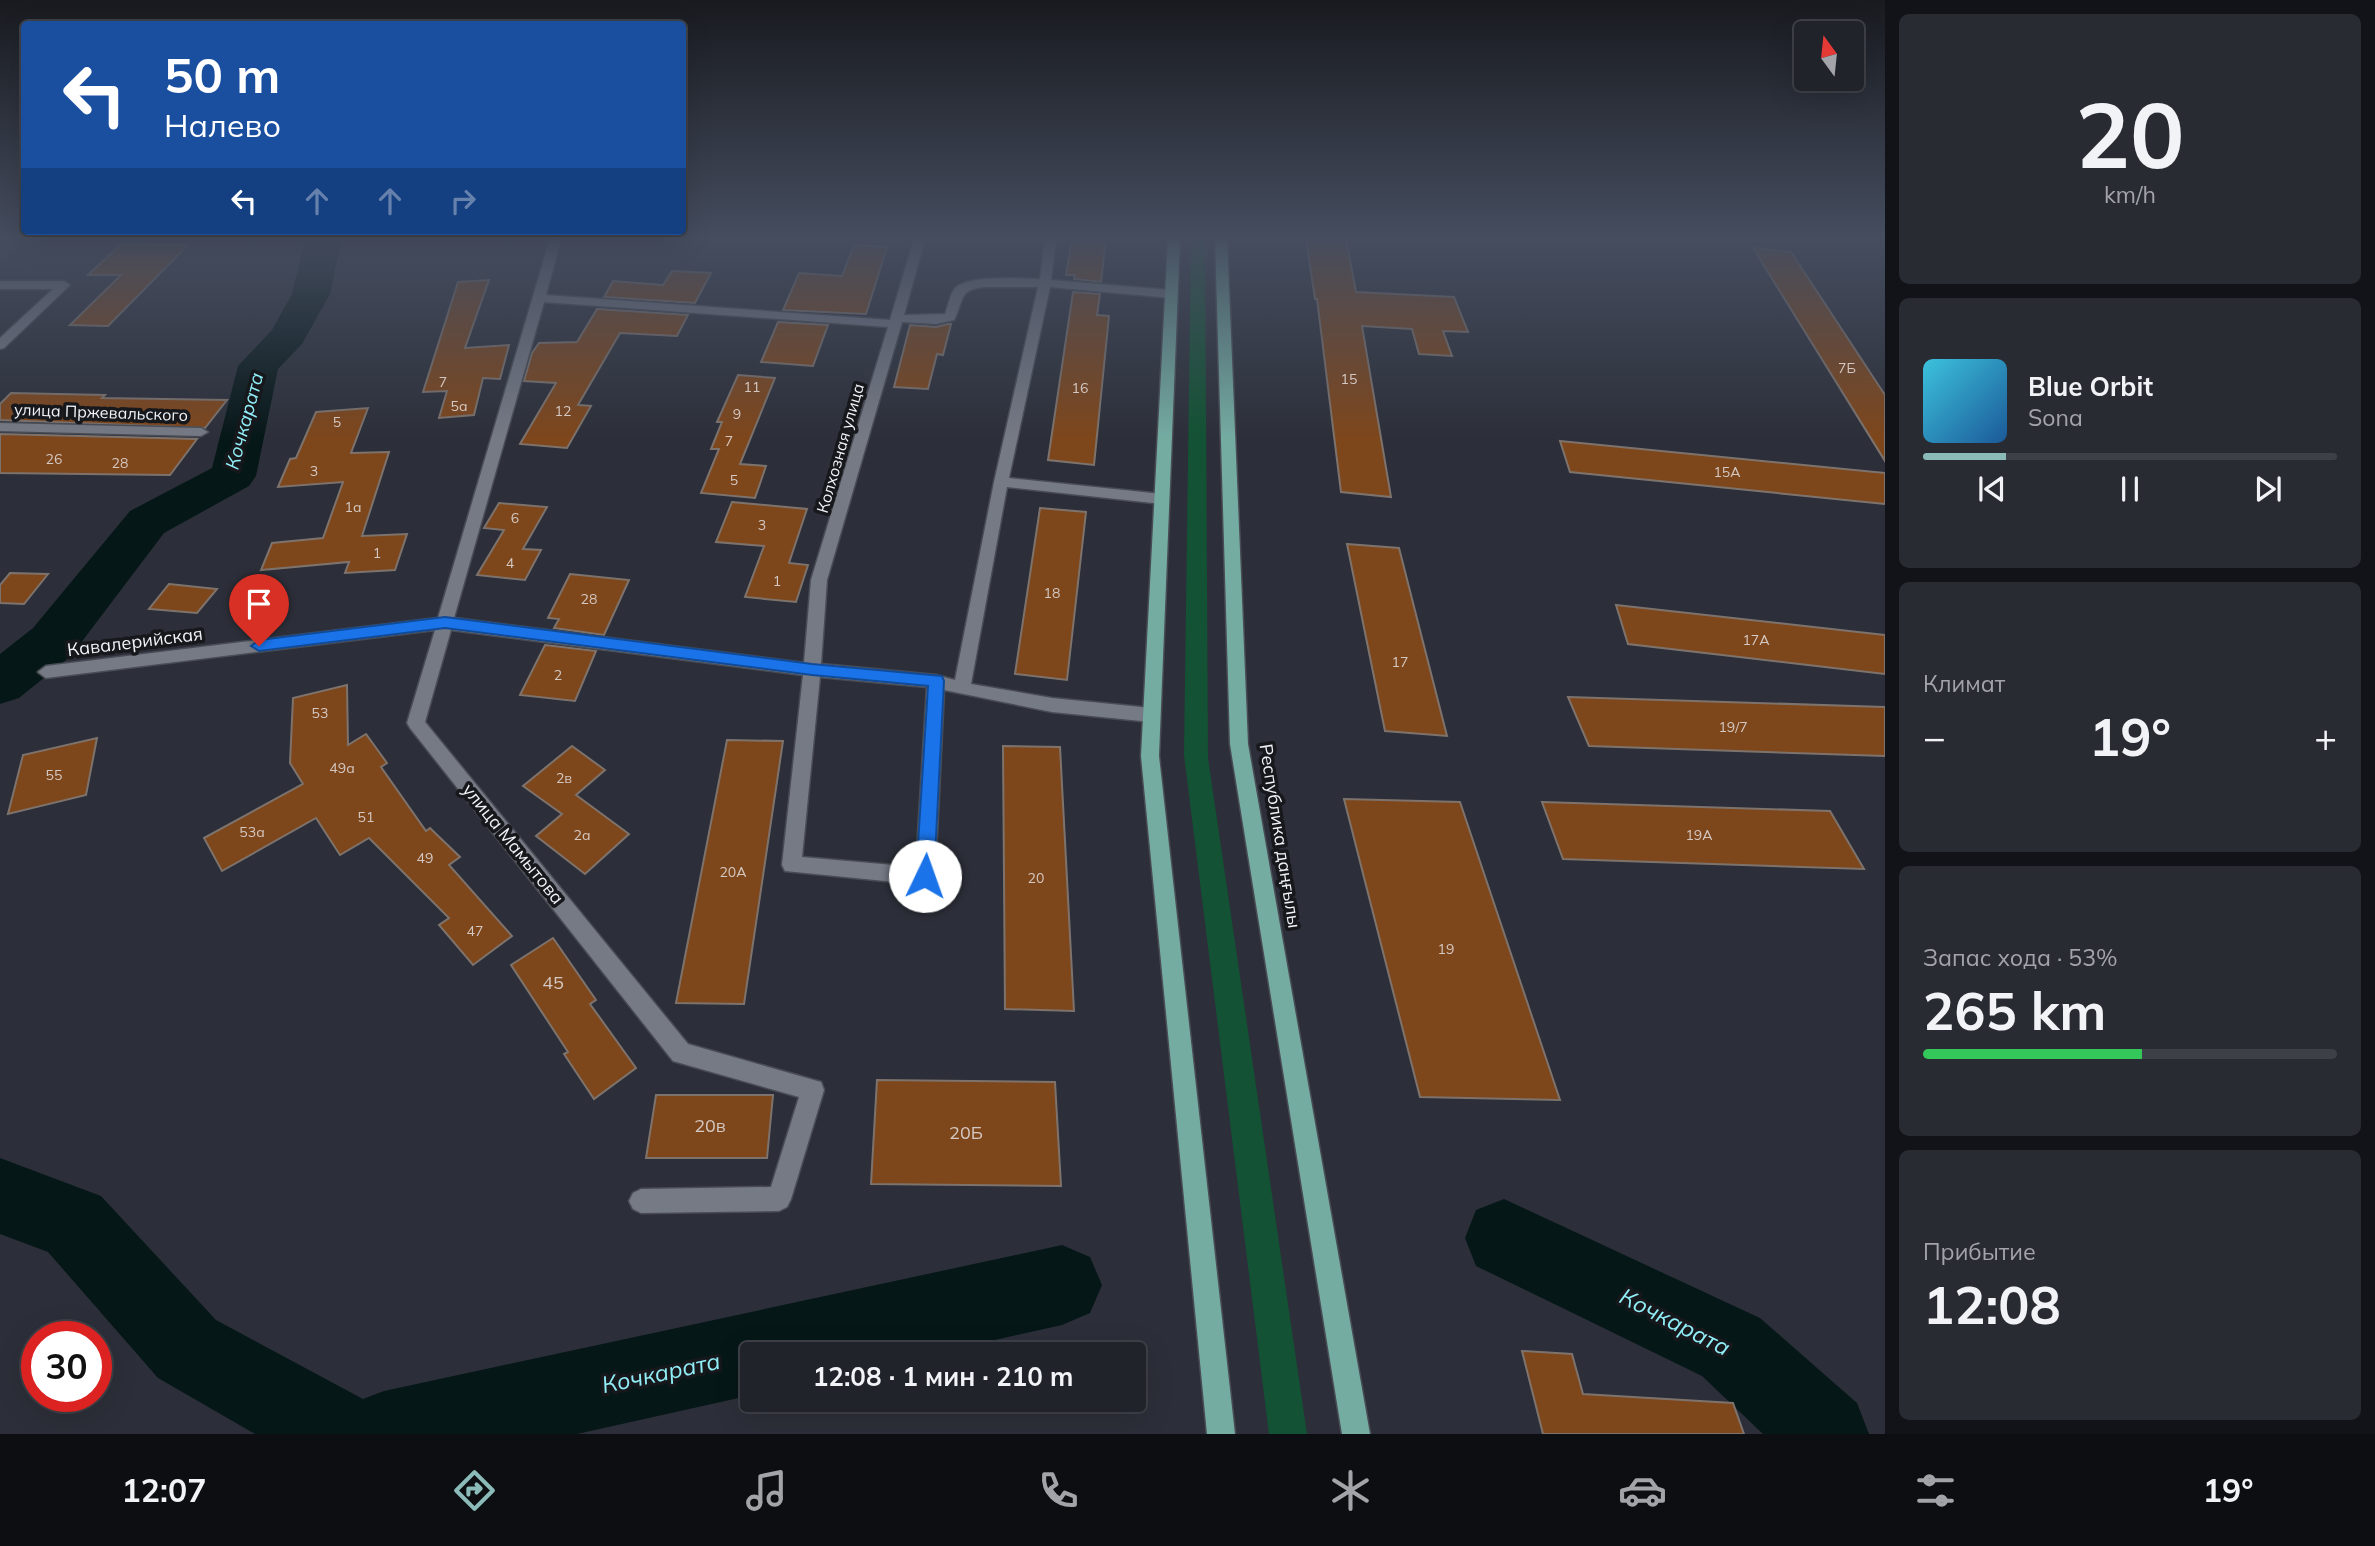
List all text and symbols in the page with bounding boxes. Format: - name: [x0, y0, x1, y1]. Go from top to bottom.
- north arrow: [1794, 21, 1864, 91]
- map controls: [1794, 21, 1864, 91]
- text: 50 m: [164, 44, 280, 105]
- icon: left: [49, 49, 140, 140]
- text: 20: [2075, 77, 2185, 191]
- text: Налево: [164, 105, 281, 145]
- text: km/h: [2104, 180, 2156, 209]
- icon: left: [225, 182, 263, 220]
- icon: ahead: [298, 182, 336, 220]
- icon: ahead: [371, 182, 409, 220]
- icon: right: [444, 182, 482, 220]
- house number: 7Б: [1838, 359, 1856, 377]
- water label: Кочкарата: [220, 370, 268, 472]
- house number: 15: [1341, 370, 1357, 388]
- text: Blue Orbit: [2028, 370, 2153, 403]
- house number: 7: [439, 373, 447, 391]
- house number: 11: [744, 378, 760, 396]
- house number: 16: [1072, 379, 1088, 397]
- street label: Колхозная улица: [812, 381, 868, 515]
- house number: 5а: [451, 397, 467, 415]
- street label: улица Пржевальского: [14, 399, 188, 425]
- house number: 12: [555, 402, 571, 420]
- text: Sona: [2028, 403, 2083, 432]
- house number: 9: [733, 405, 741, 423]
- house number: 5: [333, 413, 341, 431]
- house number: 7: [725, 432, 733, 450]
- house number: 26: [46, 450, 62, 468]
- house number: 28: [112, 454, 128, 472]
- house number: 3: [310, 462, 318, 480]
- house number: 15А: [1713, 463, 1741, 481]
- icon: previous: [1973, 470, 2011, 508]
- icon: pause: [2111, 470, 2149, 508]
- icon: next: [2249, 470, 2287, 508]
- house number: 5: [730, 471, 738, 489]
- house number: 1а: [345, 498, 361, 516]
- house number: 6: [511, 509, 519, 527]
- house number: 3: [758, 516, 766, 534]
- house number: 1: [373, 544, 381, 562]
- house number: 4: [506, 554, 515, 572]
- house number: 1: [773, 572, 781, 590]
- pin: [229, 574, 289, 646]
- house number: 18: [1044, 584, 1060, 602]
- icon: arrive: [240, 585, 278, 623]
- house number: 28: [581, 590, 597, 608]
- street label: Кавалерийская: [66, 622, 204, 661]
- house number: 17А: [1742, 631, 1770, 649]
- house number: 17: [1392, 653, 1408, 671]
- house number: 2: [554, 666, 562, 684]
- text: Климат: [1923, 669, 2005, 698]
- house number: 53: [312, 704, 328, 722]
- text: 19°: [2089, 704, 2171, 769]
- text: −: [1923, 713, 1946, 761]
- text: +: [2314, 713, 2337, 761]
- house number: 19/7: [1718, 718, 1748, 736]
- street label: Республика даңғылы: [1255, 742, 1306, 930]
- house number: 49а: [329, 759, 355, 777]
- house number: 55: [46, 766, 62, 784]
- house number: 2в: [556, 769, 572, 787]
- street label: улица Мамытова: [458, 779, 569, 909]
- house number: 51: [358, 808, 374, 826]
- house number: 53а: [239, 823, 265, 841]
- house number: 2а: [574, 826, 590, 844]
- house number: 19А: [1685, 826, 1713, 844]
- position arrow: [888, 839, 962, 913]
- house number: 49: [417, 849, 433, 867]
- house number: 20А: [719, 863, 747, 881]
- house number: 20: [1028, 869, 1044, 887]
- house number: 47: [467, 922, 483, 940]
- house number: 19: [1438, 940, 1454, 958]
- text: Запас хода · 53%: [1923, 943, 2118, 972]
- house number: 45: [542, 971, 564, 994]
- text: 265 km: [1923, 978, 2106, 1043]
- house number: 20в: [694, 1114, 726, 1137]
- house number: 20Б: [949, 1121, 983, 1144]
- text: Прибытие: [1923, 1237, 2036, 1266]
- text: 12:08: [1923, 1272, 2061, 1337]
- water label: Кочкарата: [1615, 1281, 1735, 1362]
- speed limit sign: 30: [21, 1321, 112, 1412]
- water label: Кочкарата: [599, 1346, 723, 1399]
- text: 12:08 · 1 мин · 210 m: [813, 1360, 1073, 1393]
- icon: directions: [450, 1466, 499, 1515]
- icon: music: [742, 1466, 791, 1515]
- icon: phone: [1034, 1466, 1083, 1515]
- icon: climate: [1326, 1466, 1375, 1515]
- icon: car: [1618, 1466, 1667, 1515]
- icon: filters: [1911, 1466, 1960, 1515]
- text: 12:07: [122, 1470, 206, 1510]
- text: 19°: [2203, 1470, 2253, 1510]

